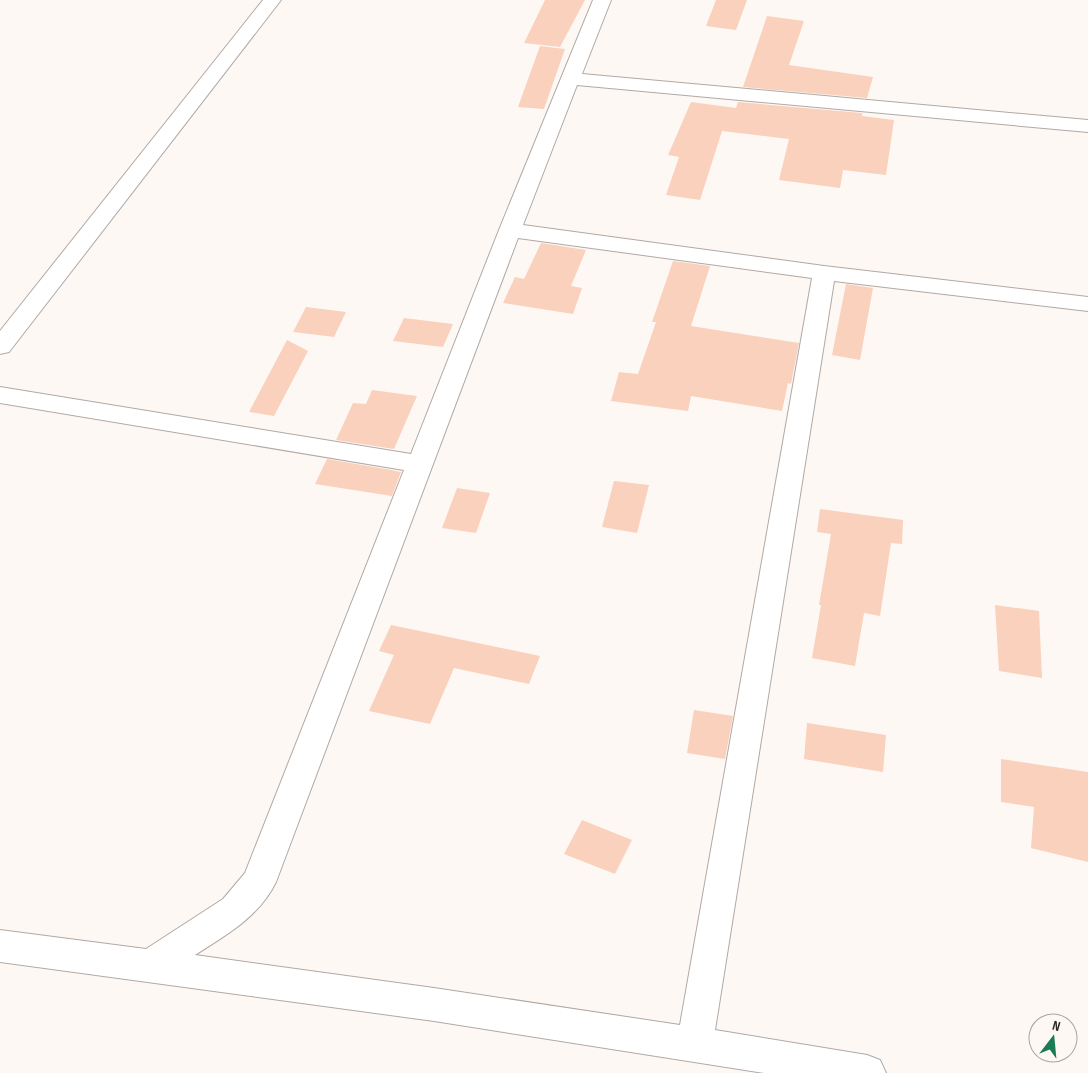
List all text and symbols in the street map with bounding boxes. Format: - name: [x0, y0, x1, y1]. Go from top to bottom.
- north arrow: [1028, 1013, 1078, 1063]
- text: N: [1051, 1017, 1062, 1035]

